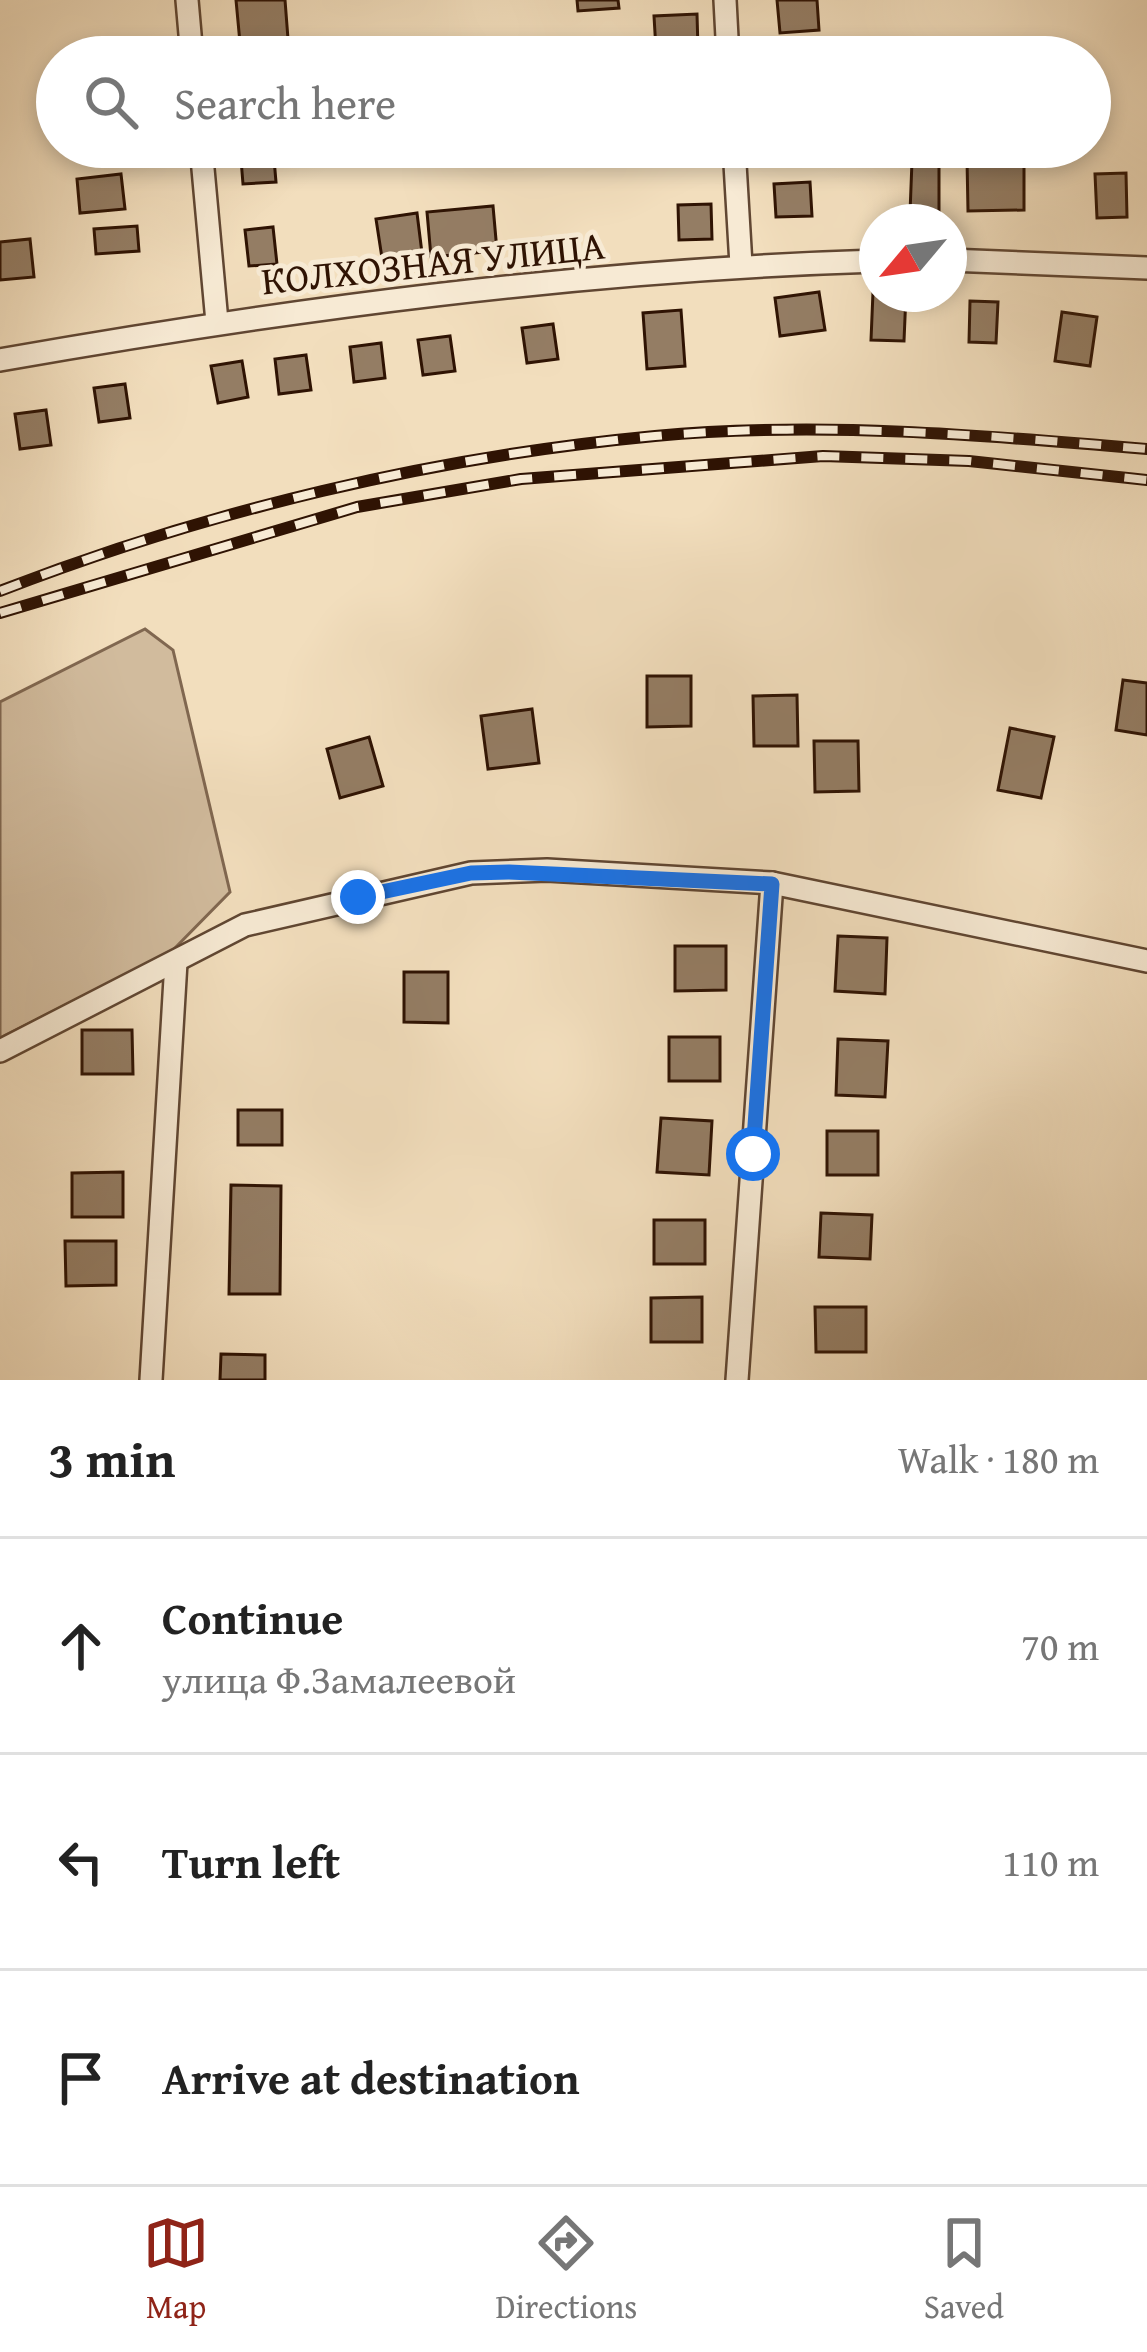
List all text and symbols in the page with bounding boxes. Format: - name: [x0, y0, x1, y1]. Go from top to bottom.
- search box: [36, 36, 1111, 168]
- icon: search: [78, 69, 144, 135]
- text: Search here: [174, 70, 396, 135]
- north arrow: [859, 204, 967, 312]
- street label: КОЛХОЗНАЯ УЛИЦА: [258, 216, 608, 308]
- route end: [331, 870, 385, 924]
- route start: [726, 1127, 780, 1181]
- text: 3 min: [48, 1421, 175, 1496]
- text: Walk · 180 m: [898, 1430, 1099, 1487]
- text: Continue: [162, 1585, 343, 1650]
- icon: ahead: [48, 1613, 114, 1679]
- text: 70 m: [1021, 1617, 1099, 1674]
- text: улица Ф.Замалеевой: [162, 1650, 516, 1707]
- icon: left: [48, 1829, 114, 1895]
- text: Turn left: [162, 1829, 340, 1894]
- text: 110 m: [1002, 1833, 1099, 1890]
- icon: arrive: [48, 2045, 114, 2111]
- text: Arrive at destination: [162, 2045, 580, 2110]
- tab: Map: [143, 2210, 209, 2330]
- tab: Directions: [496, 2210, 637, 2330]
- tab: Saved: [924, 2210, 1004, 2330]

